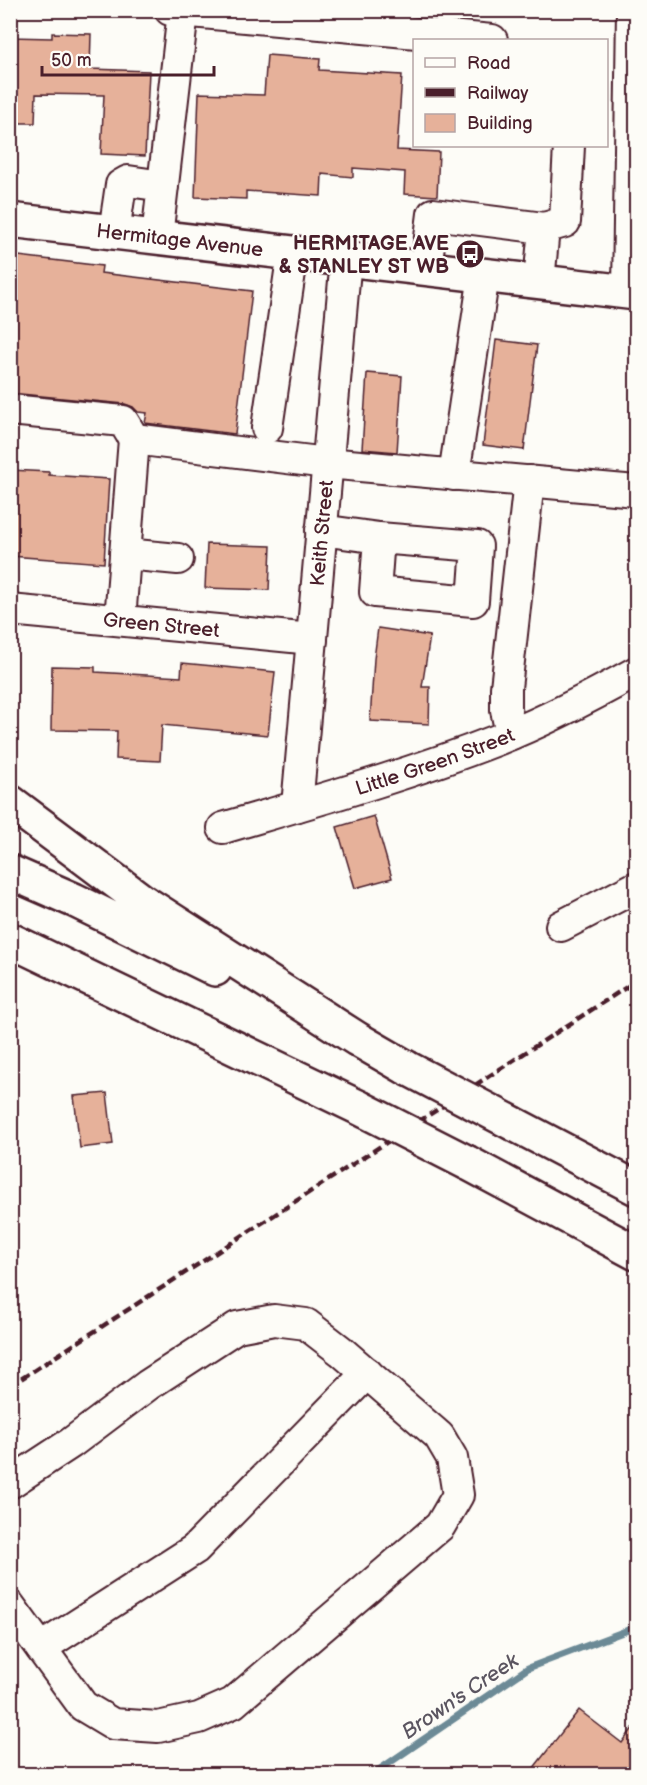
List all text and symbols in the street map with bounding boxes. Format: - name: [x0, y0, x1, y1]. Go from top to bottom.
- scale bar: [42, 39, 214, 77]
- legend: [413, 39, 608, 147]
- text: 50 m: [51, 50, 92, 71]
- text: Road: [467, 53, 511, 74]
- text: Railway: [467, 83, 529, 104]
- text: Building: [467, 113, 533, 134]
- street label: Hermitage Avenue: [95, 219, 265, 262]
- place label: HERMITAGE AVE & STANLEY ST WB: [279, 232, 449, 279]
- bus stop icon: HERMITAGE AVE & STANLEY ST WB: [454, 238, 486, 270]
- street label: Keith Street: [306, 479, 339, 587]
- street label: Green Street: [102, 608, 221, 643]
- street label: Little Green Street: [353, 723, 518, 801]
- water label: Brown's Creek: [397, 1648, 524, 1745]

